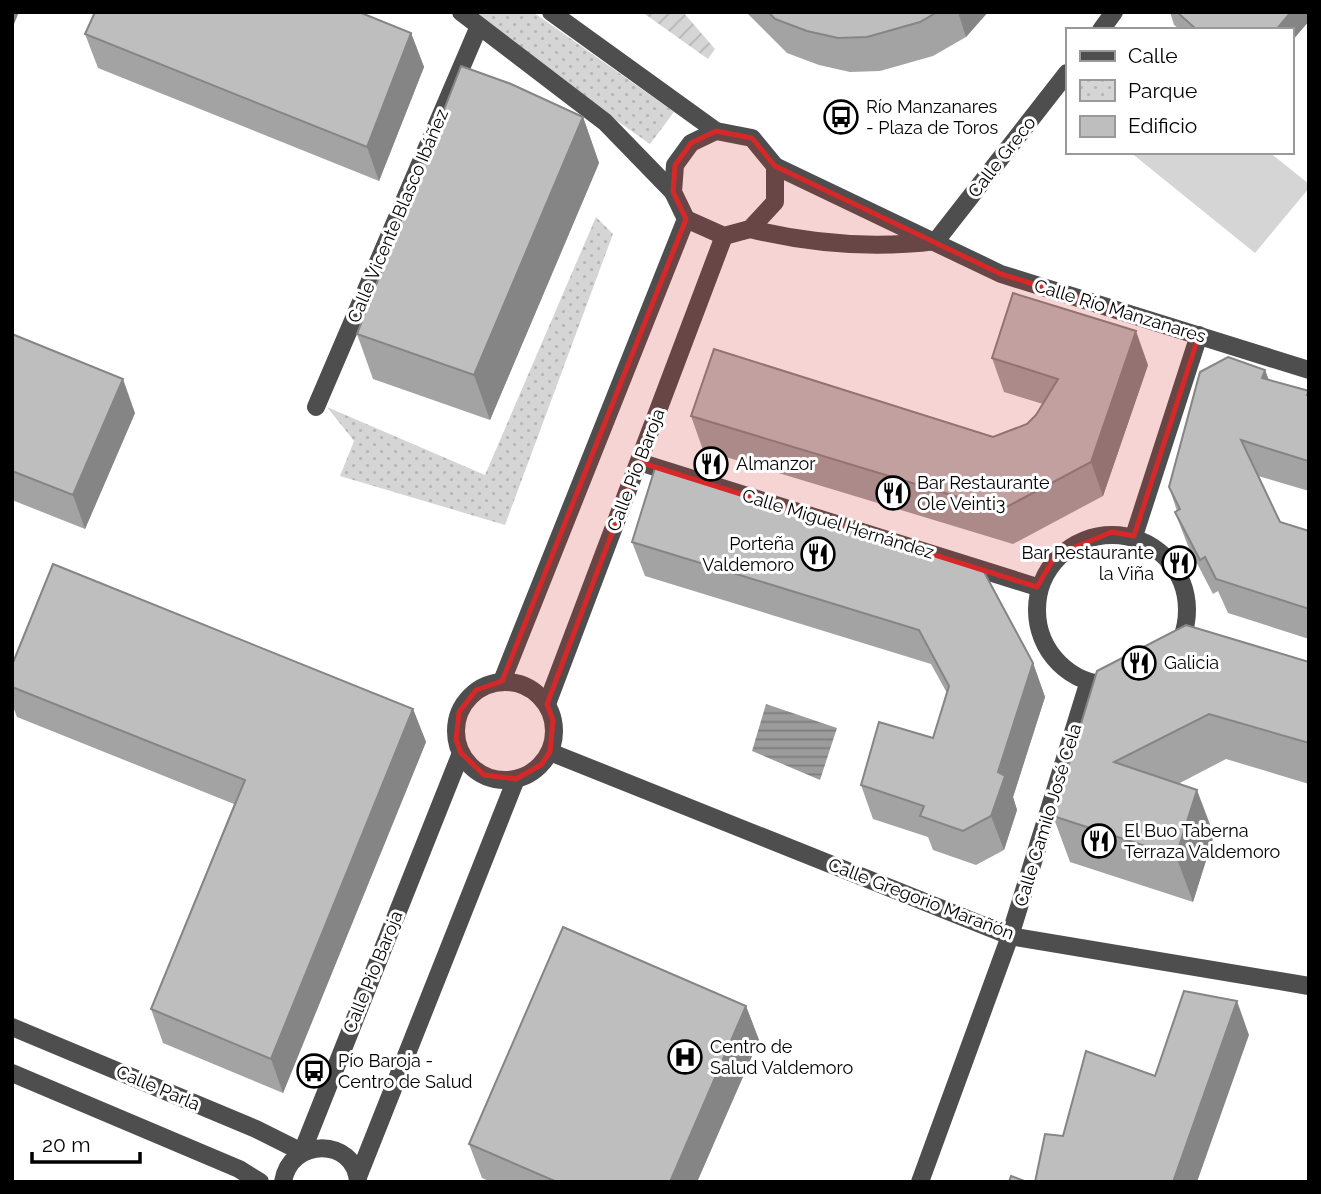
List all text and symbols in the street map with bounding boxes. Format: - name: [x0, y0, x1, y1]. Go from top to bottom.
- legend: [1066, 28, 1293, 154]
- text: Calle: [1128, 43, 1178, 68]
- text: Parque: [1128, 78, 1197, 103]
- place label: Río Manzanares - Plaza de Toros: [866, 96, 999, 138]
- bus stop icon: Río Manzanares - Plaza de Toros: [822, 98, 860, 136]
- street label: Calle Vicente Blasco Ibáñez: [343, 106, 452, 326]
- street label: Calle Greco: [963, 112, 1040, 201]
- text: Edificio: [1128, 113, 1197, 138]
- street label: Calle Río Manzanares: [1032, 274, 1209, 347]
- street label: Calle Pío Baroja: [602, 405, 669, 534]
- restaurant icon: Almanzor: [692, 445, 730, 483]
- place label: Almanzor: [736, 453, 816, 474]
- place label: Bar Restaurante Ole Veinti3: [917, 472, 1050, 514]
- restaurant icon: Bar Restaurante Ole Veinti3: [874, 474, 912, 512]
- street label: Calle Miguel Hernández: [740, 484, 937, 563]
- place label: Porteña Valdemoro: [702, 533, 794, 575]
- restaurant icon: Porteña Valdemoro: [799, 535, 837, 573]
- place label: Bar Restaurante la Viña: [1022, 542, 1154, 584]
- restaurant icon: Bar Restaurante la Viña: [1160, 544, 1198, 582]
- restaurant icon: Galicia: [1120, 644, 1158, 682]
- place label: Galicia: [1164, 652, 1219, 673]
- street label: Calle Camilo José Cela: [1010, 721, 1085, 909]
- place label: El Buo Taberna Terraza Valdemoro: [1124, 820, 1281, 862]
- restaurant icon: El Buo Taberna Terraza Valdemoro: [1080, 822, 1118, 860]
- street label: Calle Gregorio Marañón: [825, 853, 1017, 944]
- street label: Calle Pío Baroja: [338, 908, 407, 1036]
- place label: Centro de Salud Valdemoro: [710, 1036, 854, 1078]
- hospital icon: Centro de Salud Valdemoro: [666, 1038, 704, 1076]
- place label: Pío Baroja - Centro de Salud: [338, 1050, 473, 1092]
- bus stop icon: Pío Baroja - Centro de Salud: [295, 1052, 333, 1090]
- street label: Calle Parla: [113, 1060, 203, 1115]
- scale bar: [32, 1120, 140, 1164]
- text: 20 m: [42, 1132, 90, 1157]

